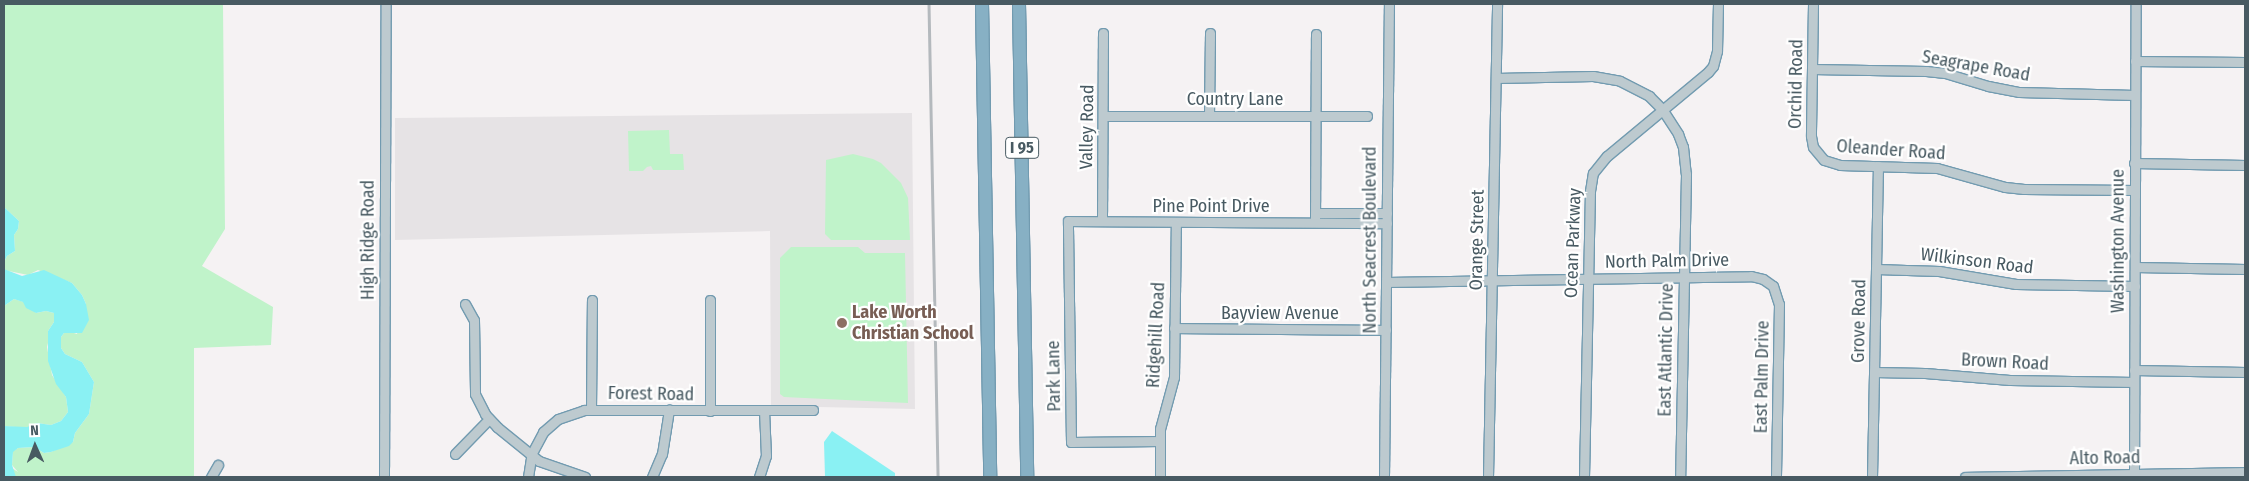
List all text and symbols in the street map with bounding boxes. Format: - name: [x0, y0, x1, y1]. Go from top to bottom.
- street label: Orchid Road: [1784, 39, 1808, 129]
- street label: Seagrape Road: [1920, 46, 2032, 86]
- street label: Valley Road: [1075, 84, 1099, 170]
- street label: Country Lane: [1187, 88, 1283, 110]
- road number: I 95: [1004, 134, 1040, 162]
- street label: Oleander Road: [1836, 135, 1946, 165]
- street label: North Seacrest Boulevard: [1359, 146, 1381, 334]
- street label: Washington Avenue: [2107, 169, 2129, 313]
- street label: High Ridge Road: [357, 180, 379, 300]
- street label: Ocean Parkway: [1560, 188, 1586, 298]
- street label: Orange Street: [1465, 189, 1489, 291]
- street label: Pine Point Drive: [1152, 195, 1270, 217]
- street label: Wilkinson Road: [1919, 243, 2035, 279]
- street label: North Palm Drive: [1605, 249, 1729, 273]
- street label: Grove Road: [1847, 279, 1871, 363]
- street label: Ridgehill Road: [1142, 281, 1170, 389]
- street label: East Atlantic Drive: [1654, 283, 1678, 417]
- place label: Lake Worth Christian School: [852, 302, 974, 344]
- street label: Bayview Avenue: [1221, 302, 1339, 324]
- marker: Lake Worth Christian School: [836, 317, 848, 329]
- street label: East Palm Drive: [1750, 320, 1774, 434]
- street label: Park Lane: [1043, 340, 1065, 412]
- street label: Brown Road: [1961, 349, 2049, 375]
- street label: Forest Road: [608, 382, 694, 406]
- north arrow: [10, 421, 60, 471]
- text: N: [30, 422, 39, 439]
- street label: Alto Road: [2069, 447, 2141, 469]

